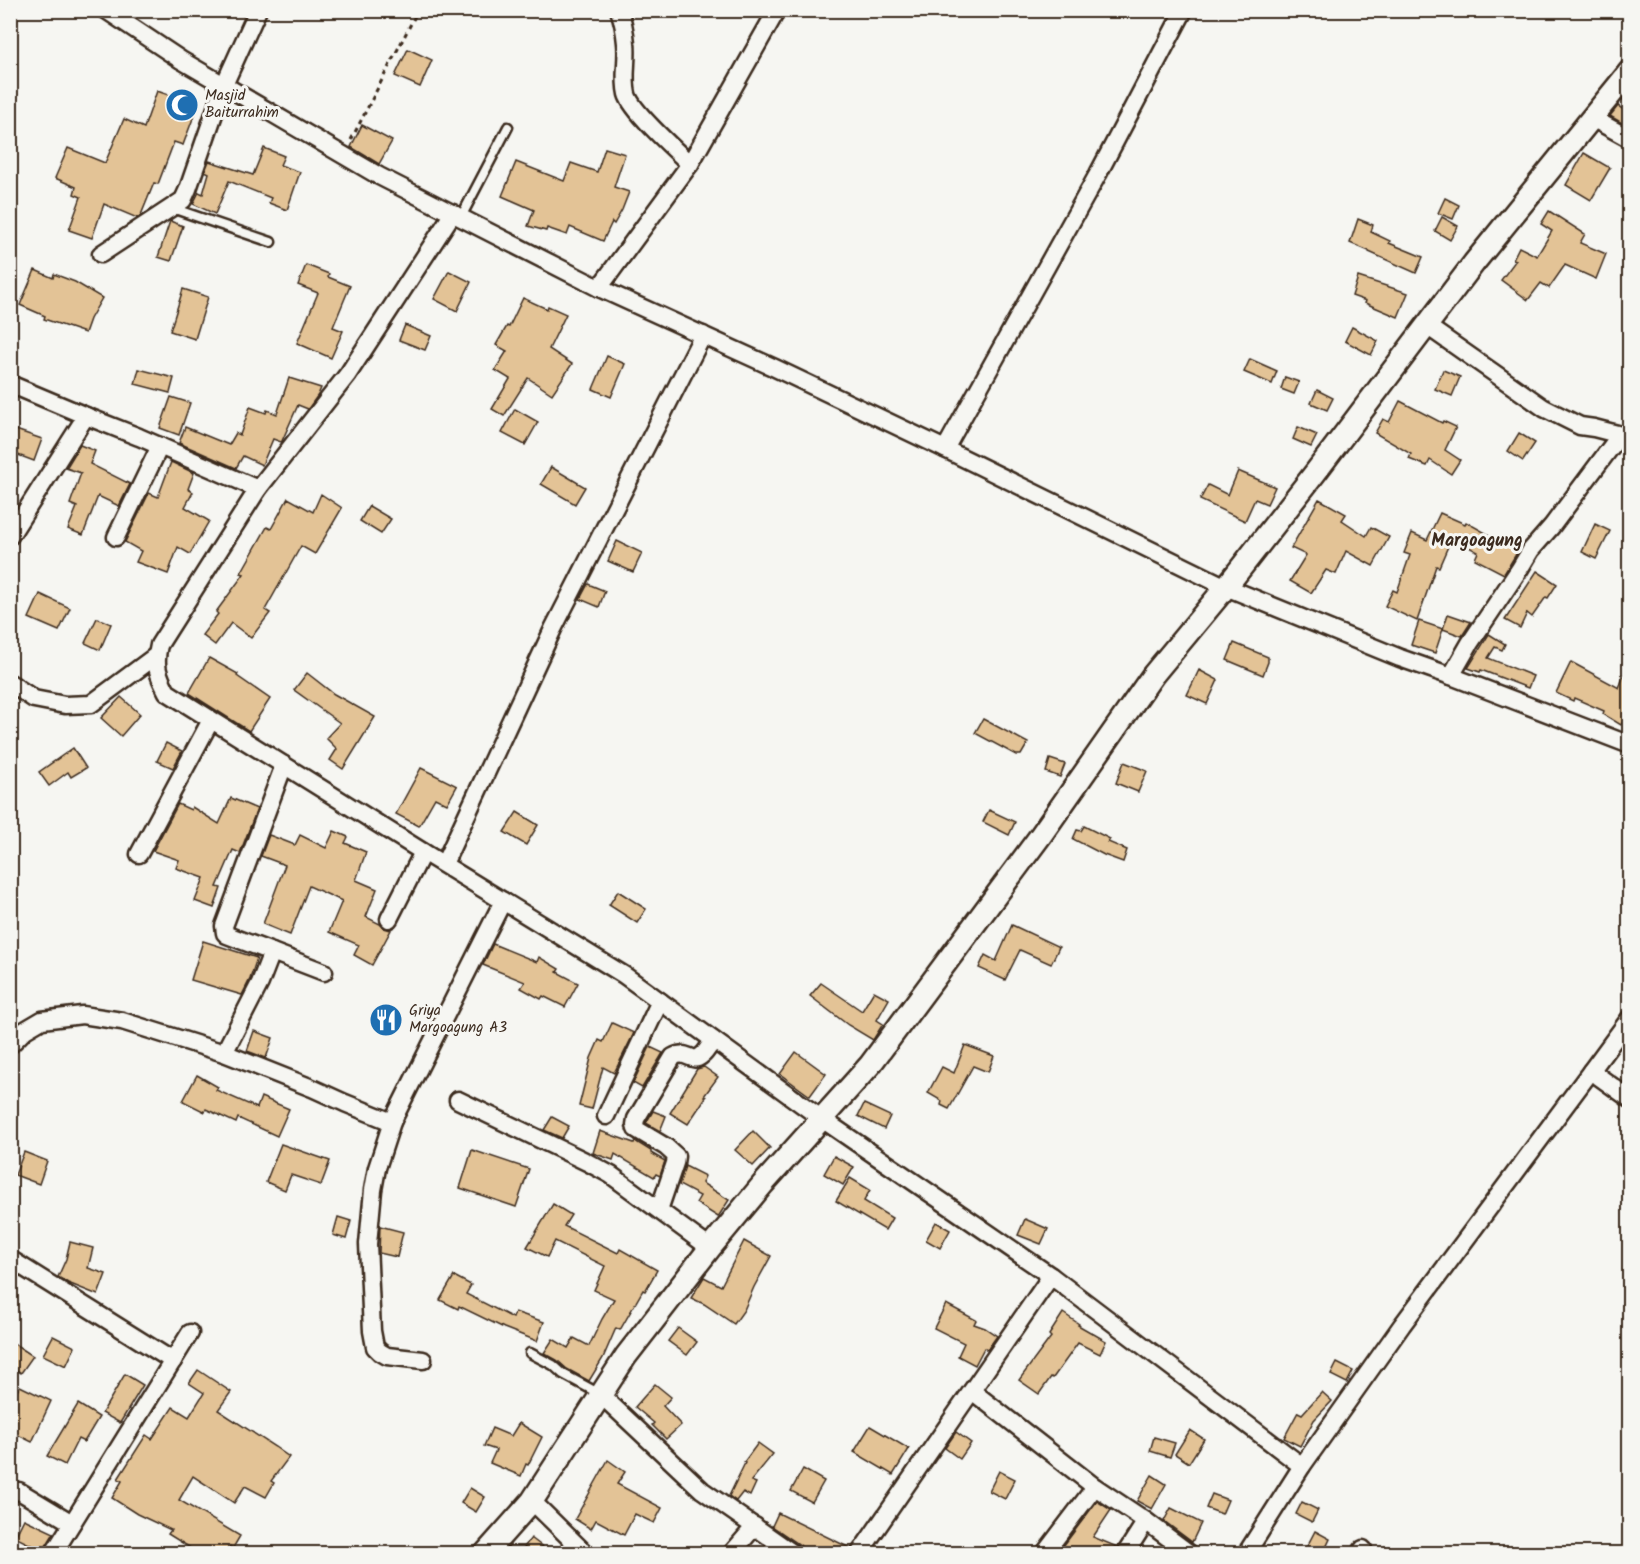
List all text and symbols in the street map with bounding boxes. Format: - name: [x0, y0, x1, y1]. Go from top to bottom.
- place label: Masjid Baiturrahim: [205, 84, 279, 125]
- mosque icon: Masjid Baiturrahim: [164, 87, 200, 123]
- district label: Margoagung: [1431, 527, 1523, 556]
- place label: Griya Margoagung A3: [409, 999, 507, 1040]
- restaurant icon: Griya Margoagung A3: [368, 1002, 404, 1038]

